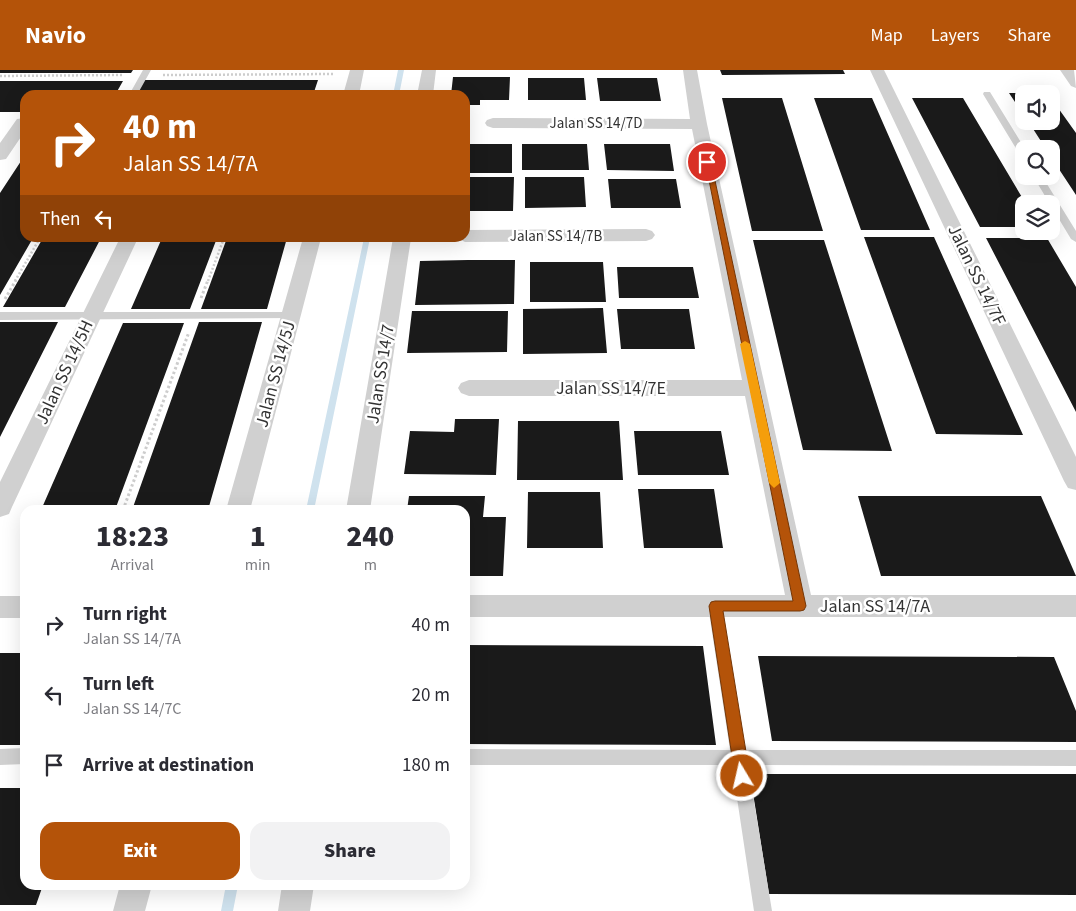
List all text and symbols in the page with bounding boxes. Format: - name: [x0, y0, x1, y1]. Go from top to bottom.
- text: Navio: [25, 18, 86, 53]
- text: Map: [871, 23, 903, 48]
- text: Layers: [931, 23, 980, 48]
- text: Share: [1008, 23, 1051, 48]
- map controls: [1015, 85, 1060, 240]
- button: sound: [1015, 85, 1060, 130]
- text: 40 m: [123, 102, 197, 152]
- icon: right: [40, 110, 105, 175]
- street label: Jalan SS 14/7D: [550, 113, 643, 134]
- button: search: [1015, 140, 1060, 185]
- pin: [686, 141, 728, 183]
- text: Jalan SS 14/7A: [123, 148, 258, 180]
- icon: arrive: [693, 148, 721, 176]
- button: layers: [1015, 195, 1060, 240]
- icon: left: [90, 205, 118, 233]
- text: Then: [40, 206, 80, 233]
- street label: Jalan SS 14/7F: [941, 221, 1012, 330]
- street label: Jalan SS 14/7B: [510, 226, 602, 247]
- street label: Jalan SS 14/5H: [29, 316, 100, 428]
- street label: Jalan SS 14/5J: [249, 318, 302, 430]
- street label: Jalan SS 14/7: [360, 322, 401, 426]
- street label: Jalan SS 14/7E: [556, 376, 666, 401]
- text: 18:23: [96, 515, 169, 558]
- text: 1: [250, 515, 266, 558]
- text: 240: [346, 515, 394, 558]
- text: Arrival: [111, 554, 154, 576]
- text: min: [245, 554, 271, 576]
- text: m: [364, 554, 377, 576]
- street label: Jalan SS 14/7A: [820, 594, 930, 619]
- text: Turn right: [83, 601, 167, 628]
- icon: right: [40, 611, 68, 639]
- text: 40 m: [412, 612, 450, 639]
- text: Jalan SS 14/7A: [83, 628, 181, 650]
- text: Turn left: [83, 671, 154, 698]
- icon: left: [40, 681, 68, 709]
- text: 20 m: [412, 682, 450, 709]
- text: Jalan SS 14/7C: [83, 698, 182, 720]
- position arrow: [715, 749, 767, 801]
- icon: arrive: [40, 751, 68, 779]
- text: Arrive at destination: [83, 752, 254, 779]
- text: 180 m: [402, 752, 450, 779]
- button: Exit: [40, 822, 240, 880]
- button: Share: [250, 822, 450, 880]

